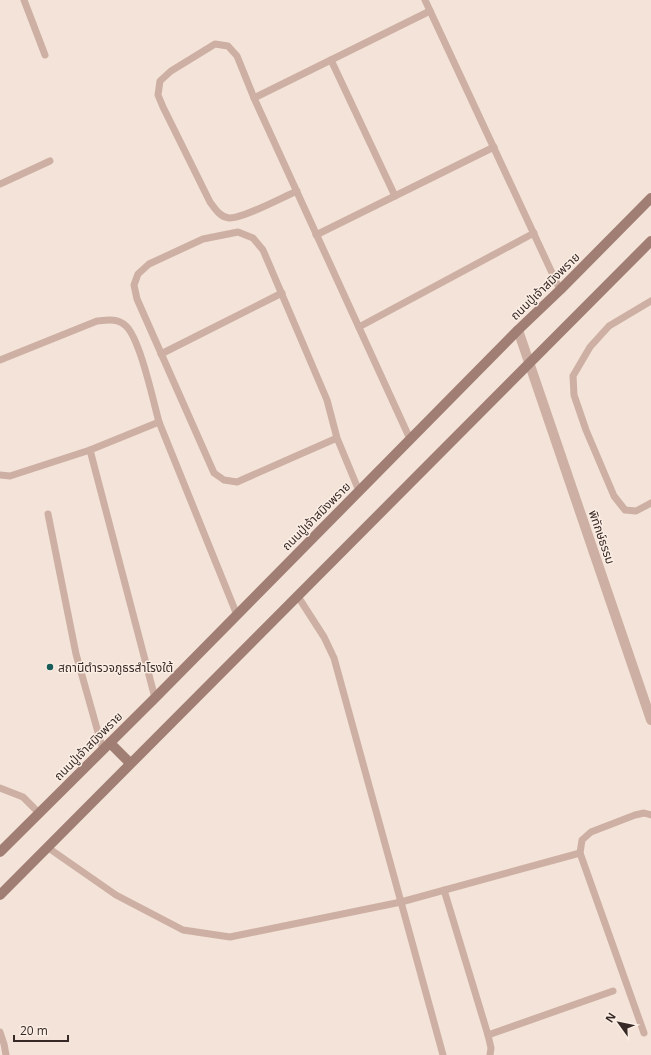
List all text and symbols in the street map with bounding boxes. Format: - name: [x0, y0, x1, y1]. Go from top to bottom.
- street label: ถนนปู่เจ้าสมิงพราย: [507, 248, 583, 324]
- street label: ถนนปู่เจ้าสมิงพราย: [278, 478, 354, 554]
- street label: พิทักษ์ธรรม: [585, 508, 619, 566]
- place label: สถานีตำรวจภูธรสำโรงใต้: [58, 659, 173, 676]
- marker: สถานีตำรวจภูธรสำโรงใต้: [45, 662, 55, 672]
- street label: ถนนปู่เจ้าสมิงพราย: [50, 708, 126, 784]
- north arrow: [599, 1003, 639, 1043]
- text: N: [601, 1009, 619, 1025]
- scale bar: [14, 1017, 68, 1043]
- text: 20 m: [20, 1022, 48, 1039]

